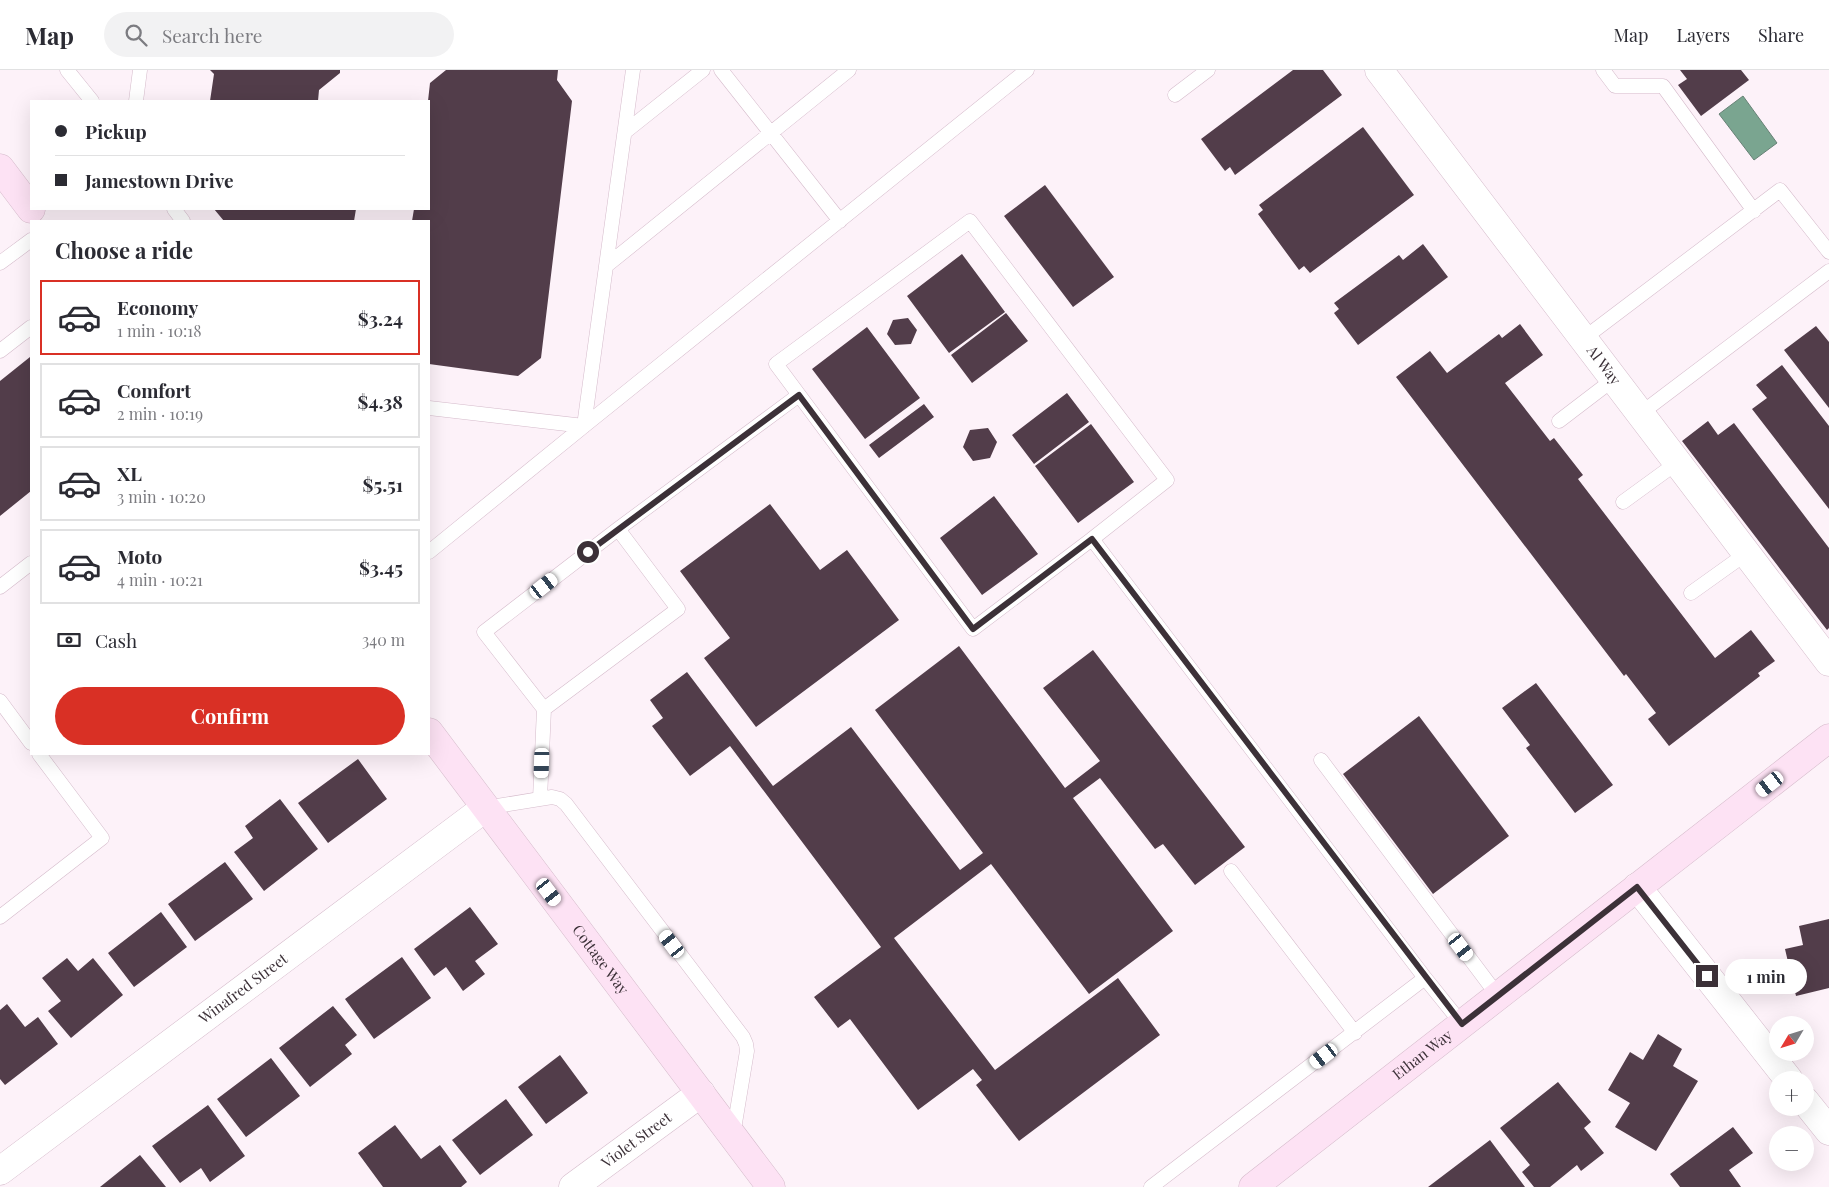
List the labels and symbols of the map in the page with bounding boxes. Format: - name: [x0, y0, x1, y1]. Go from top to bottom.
- street label: Al Way: [1582, 340, 1626, 389]
- route start: [577, 541, 599, 563]
- car: [527, 571, 560, 601]
- car: [533, 748, 550, 778]
- car: [1753, 769, 1786, 799]
- car: [533, 876, 564, 908]
- street label: Cottage Way: [568, 920, 634, 999]
- car: [656, 928, 687, 960]
- car: [1445, 931, 1476, 963]
- street label: Winafred Street: [194, 948, 292, 1028]
- callout: 1 min: [1724, 958, 1807, 994]
- route end: [1696, 965, 1718, 987]
- north arrow: [1769, 1016, 1814, 1061]
- street label: Ethan Way: [1388, 1024, 1456, 1084]
- car: [1307, 1041, 1340, 1071]
- street label: Violet Street: [596, 1107, 676, 1172]

